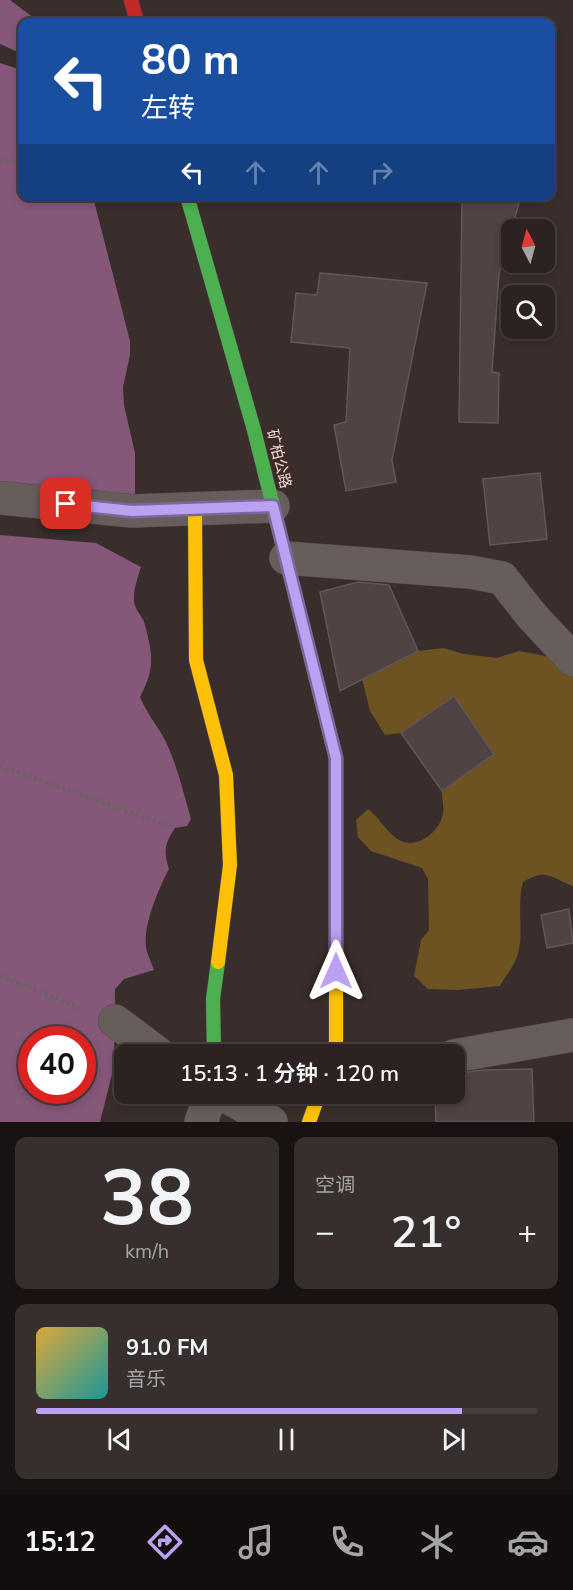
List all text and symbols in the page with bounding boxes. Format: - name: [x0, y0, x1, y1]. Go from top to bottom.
- text: 80 m: [141, 32, 240, 89]
- icon: left: [42, 42, 120, 120]
- text: 左转: [141, 90, 195, 127]
- icon: left: [176, 156, 209, 189]
- icon: ahead: [239, 156, 272, 189]
- icon: ahead: [302, 156, 335, 189]
- icon: right: [365, 156, 398, 189]
- north arrow: [501, 219, 555, 273]
- map controls: [501, 219, 555, 339]
- button: search: [501, 285, 555, 339]
- street label: 矿柏公路: [262, 427, 296, 491]
- pin: [40, 478, 91, 529]
- icon: arrive: [49, 487, 82, 520]
- position arrow: [304, 939, 368, 1003]
- speed limit sign: 40: [18, 1026, 96, 1104]
- text: 15:13 · 1 分钟 · 120 m: [180, 1059, 399, 1089]
- text: 38: [100, 1145, 194, 1252]
- text: 空调: [315, 1172, 355, 1199]
- text: 21°: [391, 1202, 461, 1263]
- text: −: [315, 1210, 335, 1255]
- text: +: [517, 1210, 537, 1255]
- text: km/h: [125, 1238, 169, 1265]
- text: 91.0 FM: [126, 1333, 208, 1363]
- text: 音乐: [126, 1366, 166, 1393]
- icon: previous: [103, 1423, 136, 1456]
- icon: pause: [270, 1423, 303, 1456]
- icon: next: [437, 1423, 470, 1456]
- icon: directions: [144, 1521, 186, 1563]
- icon: music: [235, 1521, 277, 1563]
- icon: phone: [326, 1521, 368, 1563]
- icon: climate: [416, 1521, 458, 1563]
- icon: car: [507, 1521, 549, 1563]
- text: 15:12: [24, 1524, 96, 1561]

